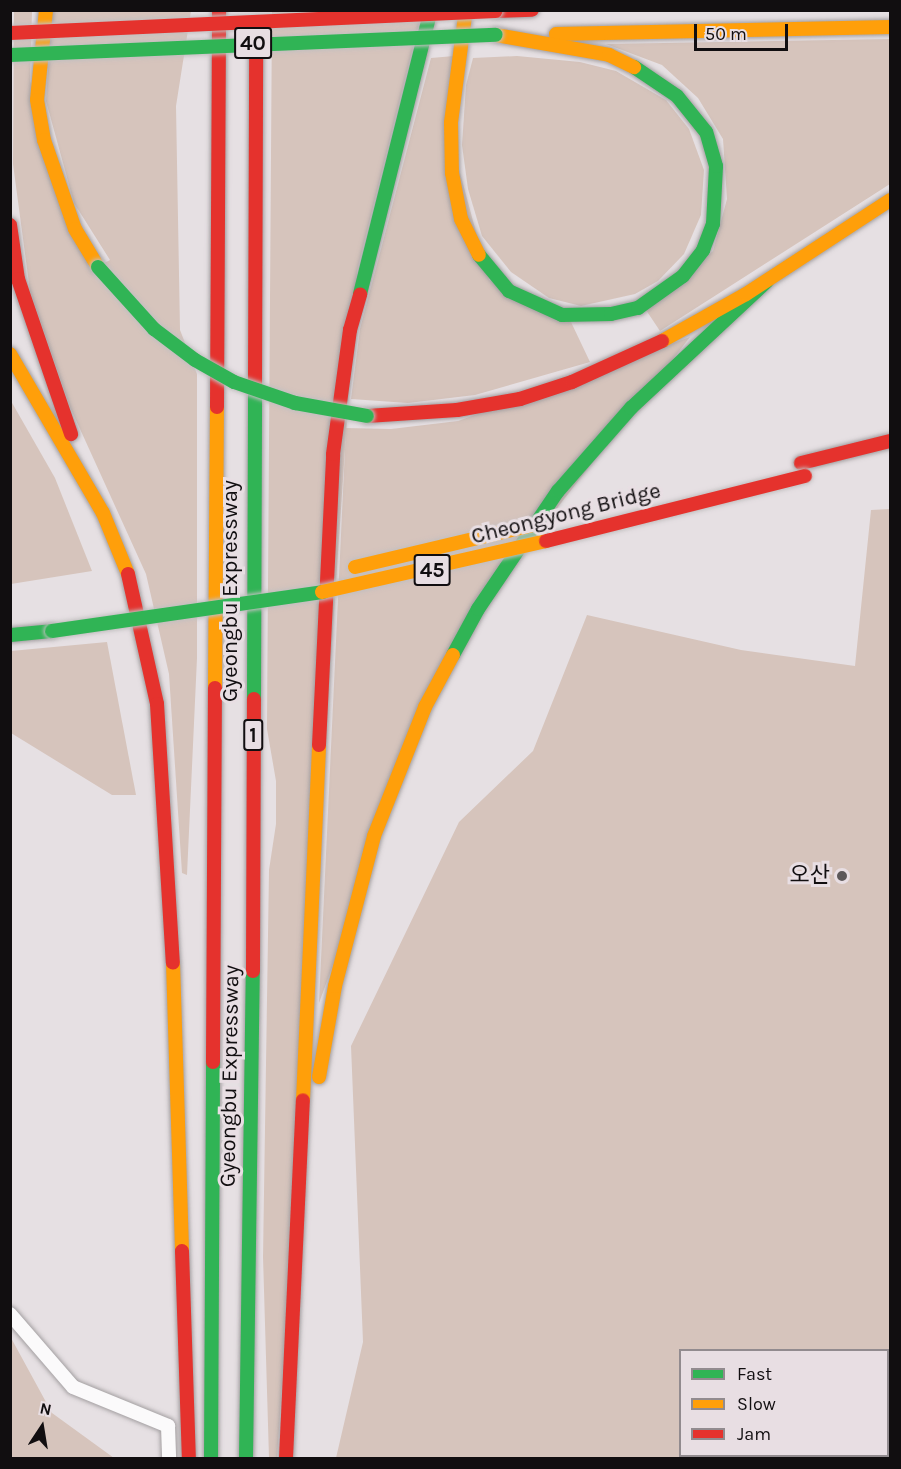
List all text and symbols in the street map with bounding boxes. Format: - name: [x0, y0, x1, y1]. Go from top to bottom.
- scale bar: [697, 12, 792, 50]
- text: 50 m: [705, 23, 747, 45]
- road number: 40: [234, 25, 272, 61]
- street label: Cheongyong Bridge: [469, 478, 663, 550]
- street label: Gyeongbu Expressway: [218, 480, 244, 702]
- road number: 45: [412, 552, 452, 588]
- road number: 1: [242, 717, 264, 753]
- place label: 오산: [790, 863, 830, 889]
- marker: 오산: [835, 869, 849, 883]
- street label: Gyeongbu Expressway: [215, 965, 245, 1187]
- legend: [679, 1349, 889, 1457]
- text: Fast: [737, 1363, 772, 1385]
- text: Slow: [737, 1393, 776, 1415]
- north arrow: [12, 1397, 72, 1457]
- text: N: [38, 1398, 53, 1419]
- text: Jam: [737, 1423, 771, 1445]

